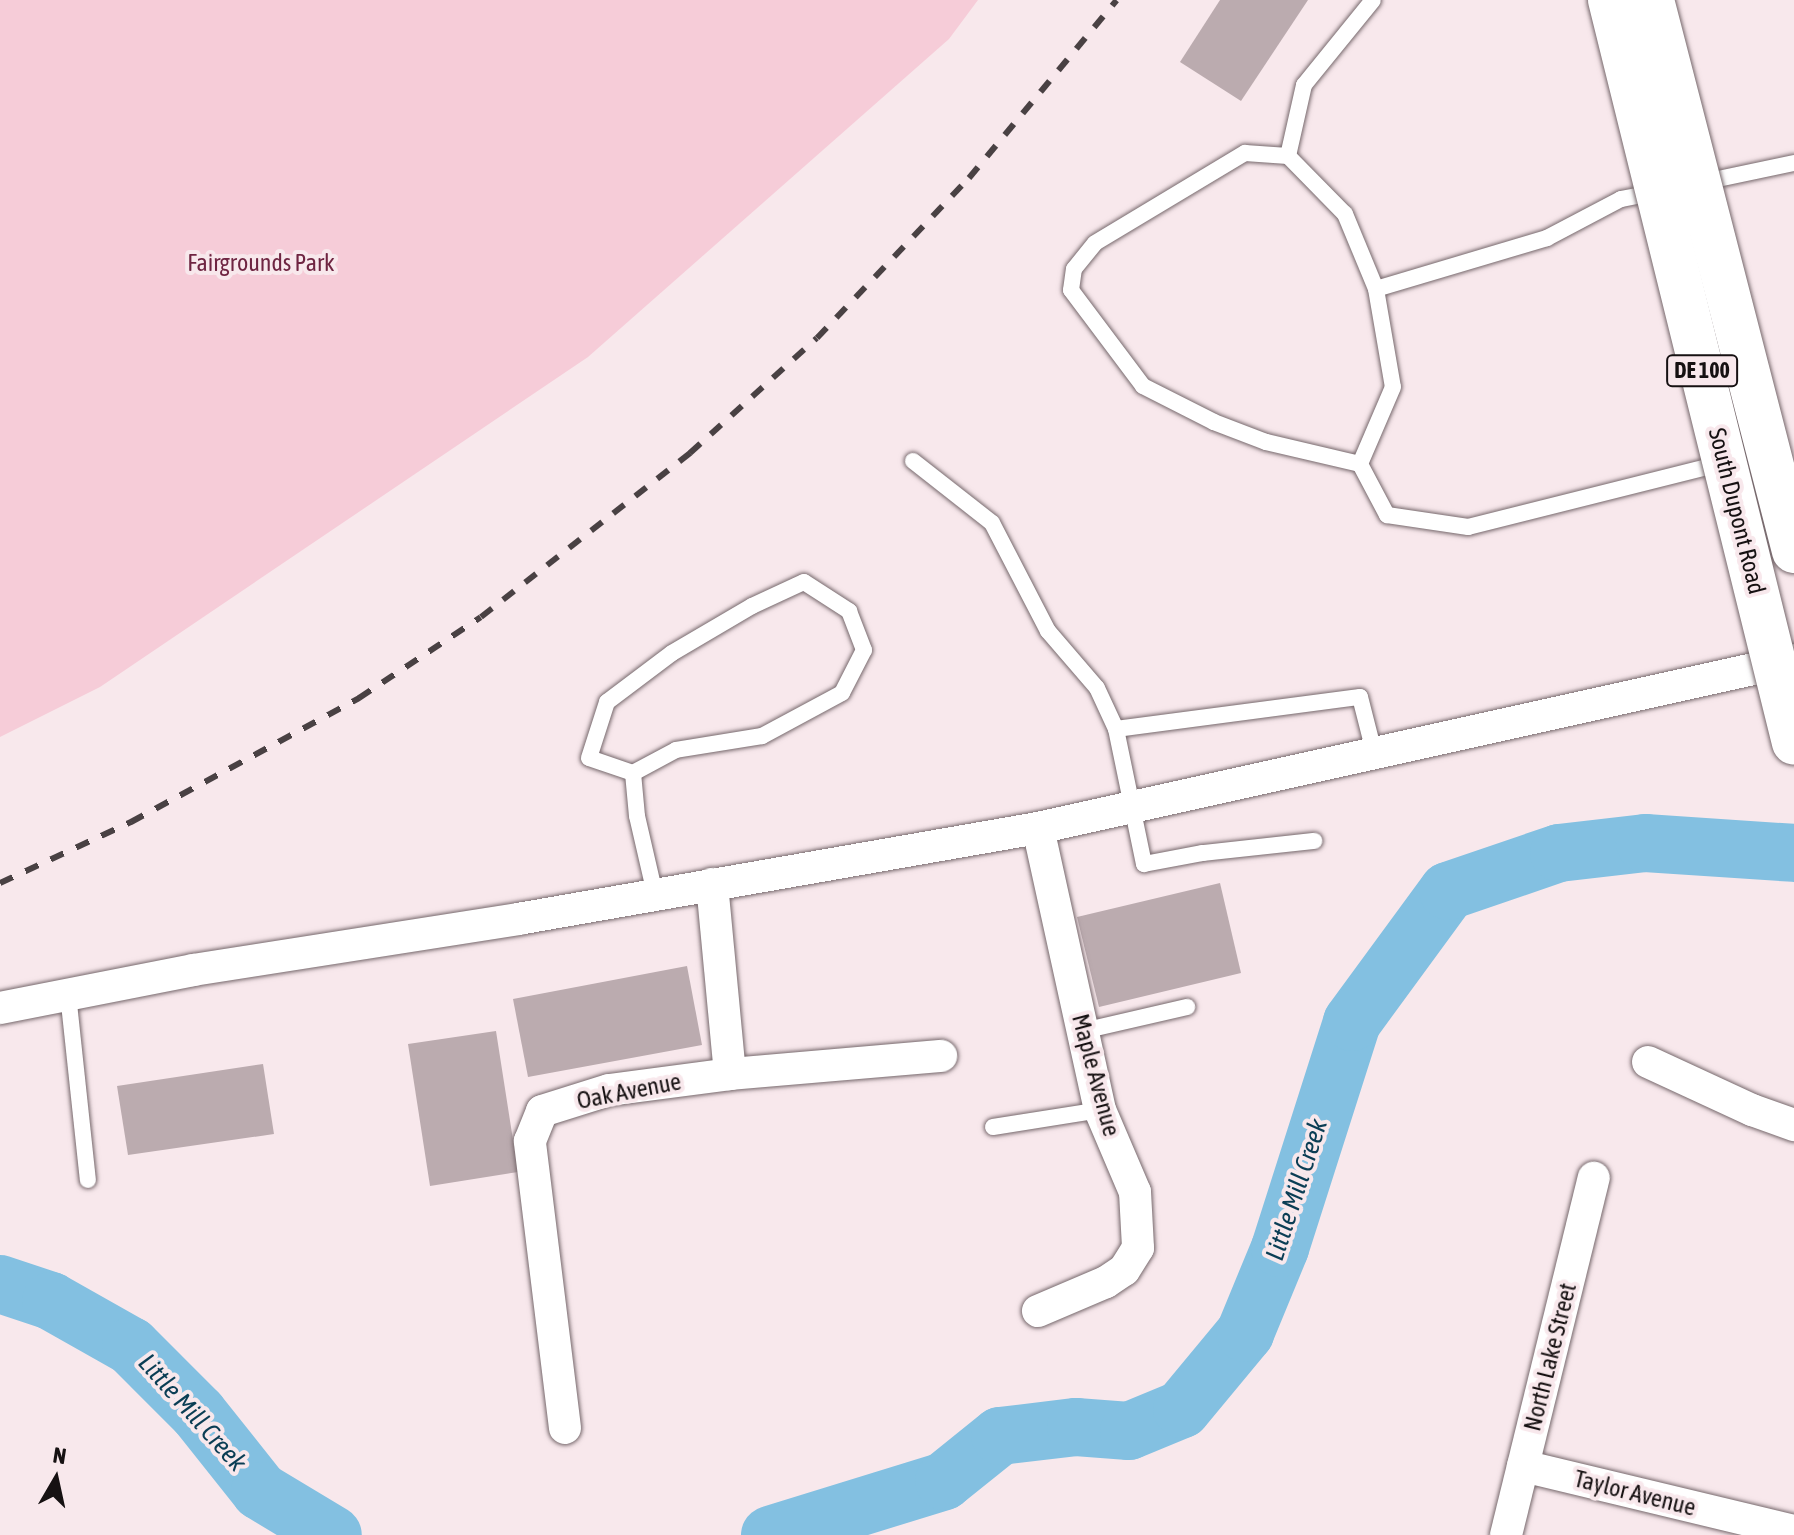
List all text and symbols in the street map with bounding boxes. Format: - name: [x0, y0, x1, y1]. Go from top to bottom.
- park label: Fairgrounds Park: [187, 249, 335, 277]
- road number: DE 100: [1666, 353, 1738, 389]
- street label: South Dupont Road: [1702, 425, 1772, 597]
- street label: Maple Avenue: [1066, 1011, 1126, 1139]
- street label: Oak Avenue: [574, 1067, 684, 1115]
- water label: Little Mill Creek: [1259, 1115, 1335, 1265]
- street label: North Lake Street: [1518, 1280, 1582, 1434]
- water label: Little Mill Creek: [131, 1348, 253, 1478]
- north arrow: [16, 1439, 96, 1519]
- text: N: [51, 1441, 68, 1469]
- street label: Taylor Avenue: [1571, 1464, 1699, 1522]

